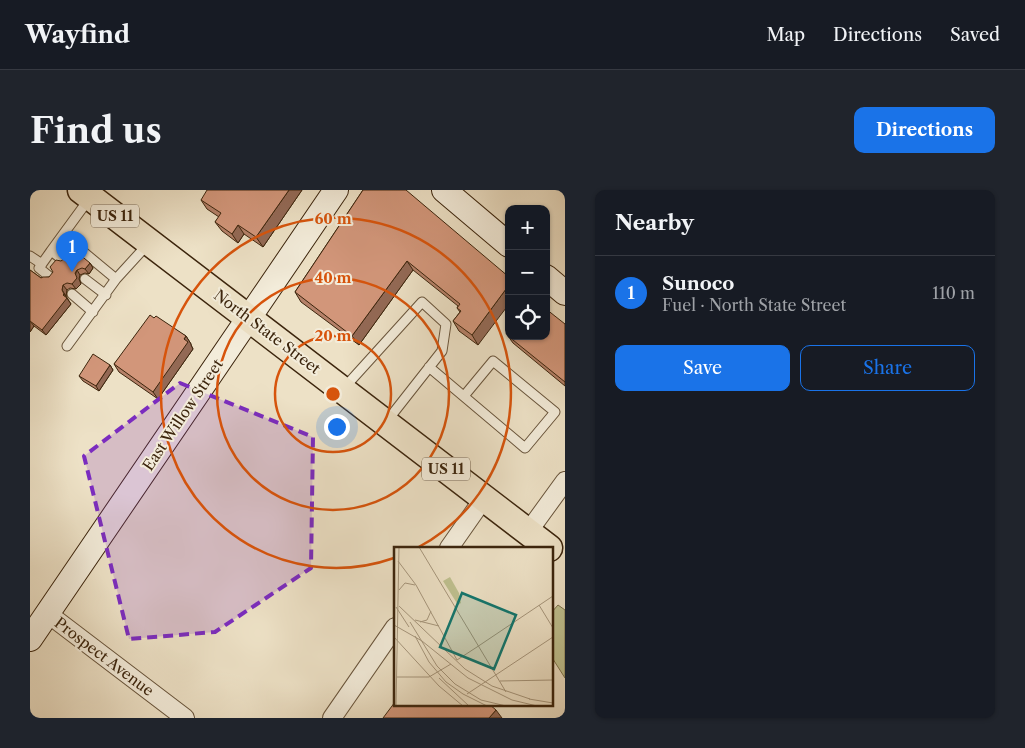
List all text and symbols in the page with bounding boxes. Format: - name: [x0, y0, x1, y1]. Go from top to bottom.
- text: Wayfind: [25, 20, 130, 49]
- text: Map: [766, 24, 805, 46]
- text: Directions: [833, 24, 922, 46]
- text: Saved: [950, 24, 1000, 46]
- button: Directions: [854, 107, 995, 153]
- text: Find us: [30, 109, 162, 152]
- road number: US 11: [91, 205, 139, 228]
- map controls: [505, 205, 550, 340]
- button: +: [505, 205, 550, 250]
- text: 60 m: [314, 209, 352, 228]
- text: Nearby: [615, 210, 694, 235]
- pin: 1: [56, 231, 88, 272]
- button: −: [505, 250, 550, 295]
- text: 40 m: [314, 268, 352, 287]
- text: Sunoco: [662, 272, 734, 295]
- text: 1: [627, 283, 635, 303]
- text: 110 m: [932, 283, 975, 303]
- street label: North State Street: [210, 285, 325, 378]
- button: locate: [505, 295, 550, 340]
- text: Fuel · North State Street: [662, 295, 846, 315]
- text: 20 m: [314, 326, 352, 345]
- button: Save: [615, 345, 790, 391]
- button: Share: [800, 345, 975, 391]
- street label: East Willow Street: [138, 355, 227, 474]
- centre of rings: [324, 385, 342, 403]
- your location: [324, 414, 350, 440]
- road number: US 11: [422, 458, 470, 480]
- inset map: [394, 547, 552, 706]
- street label: Prospect Avenue: [51, 613, 158, 700]

